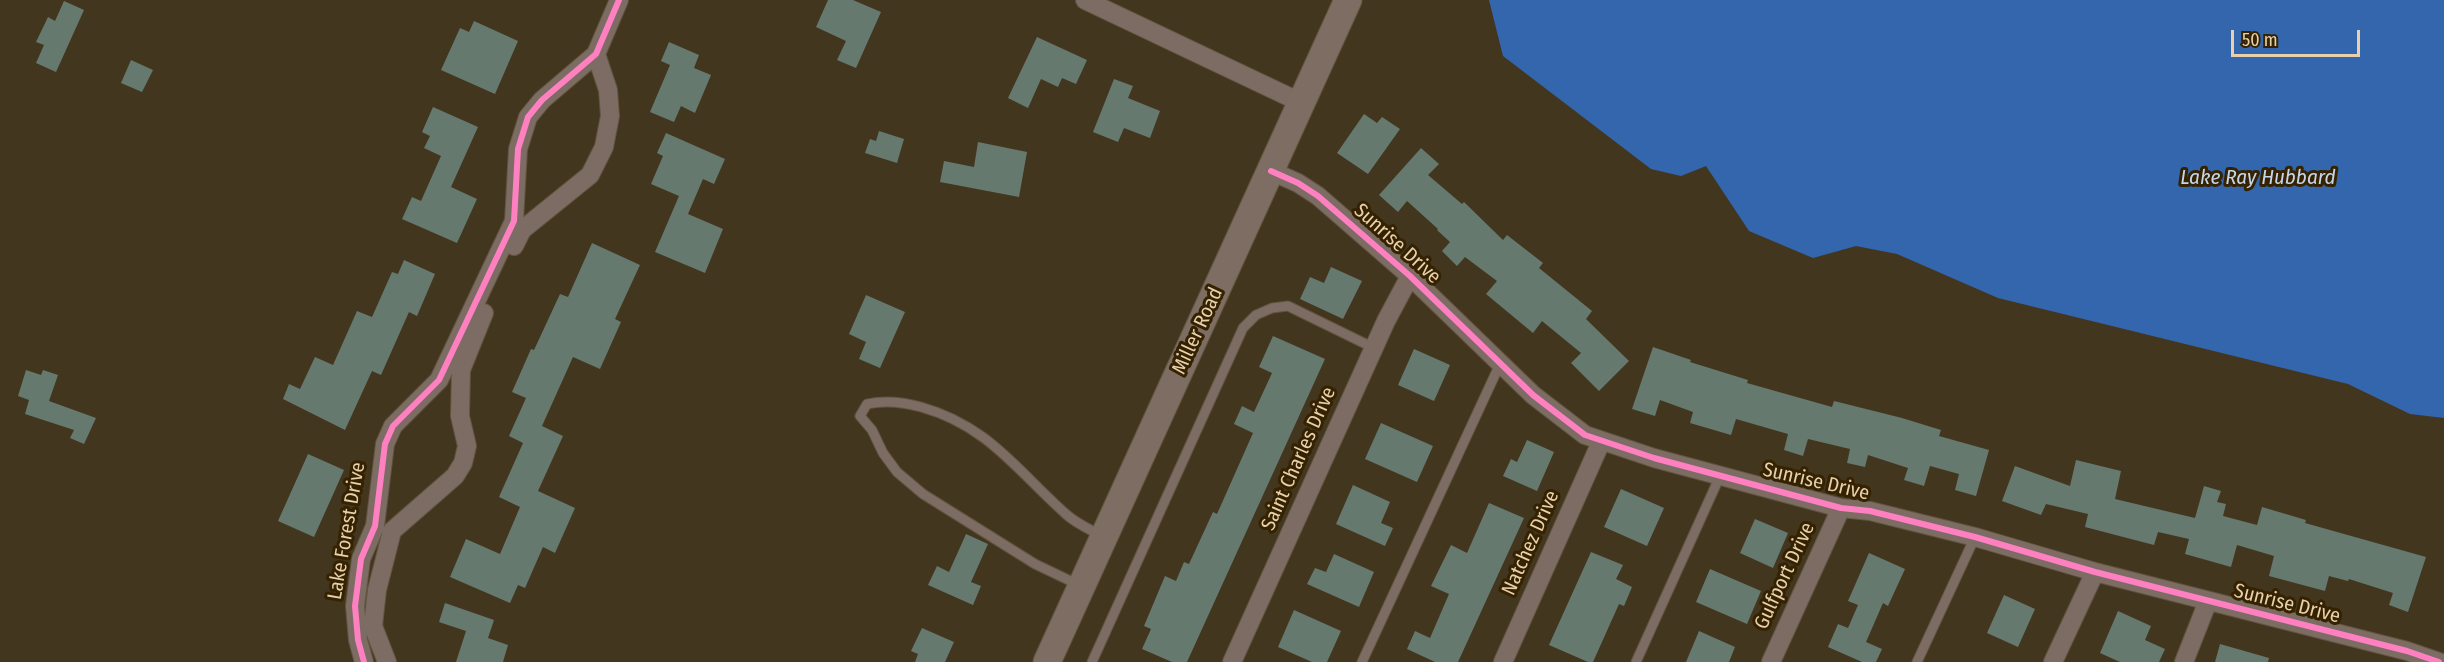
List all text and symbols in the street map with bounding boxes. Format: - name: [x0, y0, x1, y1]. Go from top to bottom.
- scale bar: [2234, 18, 2363, 56]
- text: 50 m: [2242, 29, 2278, 51]
- water label: Lake Ray Hubbard: [2180, 165, 2336, 191]
- street label: Sunrise Drive: [1349, 199, 1445, 289]
- street label: Miller Road: [1168, 284, 1228, 378]
- street label: Saint Charles Drive: [1257, 384, 1341, 534]
- street label: Sunrise Drive: [1760, 458, 1872, 506]
- street label: Lake Forest Drive: [323, 460, 371, 602]
- street label: Natchez Drive: [1497, 487, 1565, 599]
- street label: Gulfport Drive: [1750, 519, 1820, 633]
- street label: Sunrise Drive: [2232, 579, 2342, 629]

